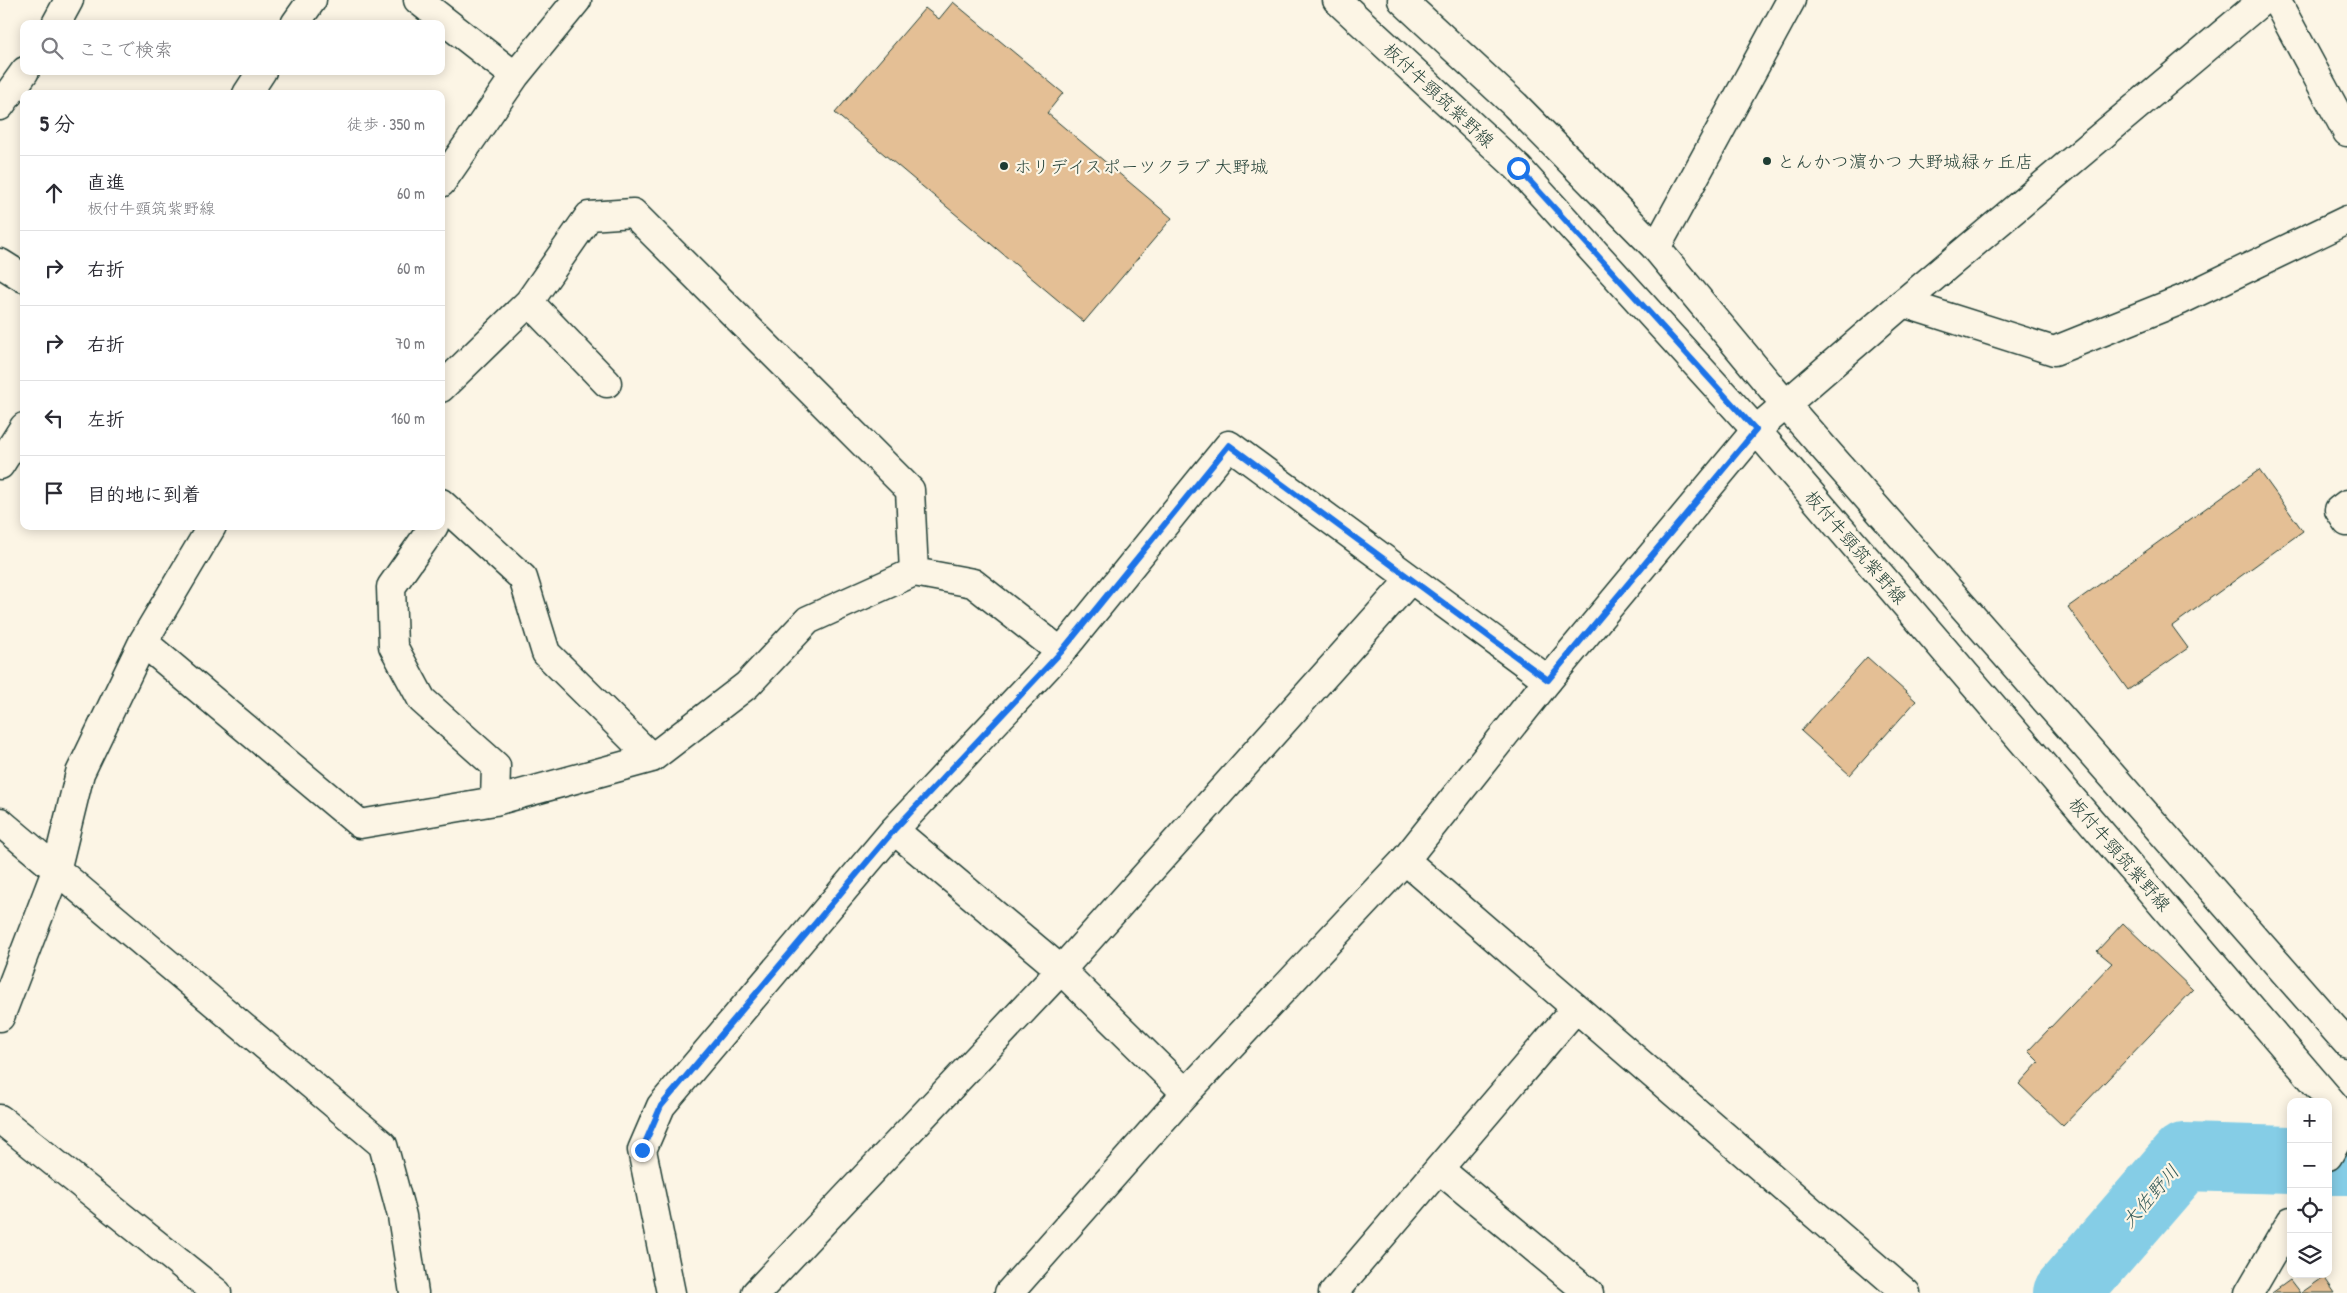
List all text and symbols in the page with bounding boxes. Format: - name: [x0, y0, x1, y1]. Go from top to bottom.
- search box: [20, 20, 445, 75]
- icon: search: [38, 34, 66, 62]
- text: ここで検索: [78, 36, 173, 62]
- street label: 板付牛頸筑紫野線: [1378, 37, 1500, 153]
- text: 5 分: [40, 109, 75, 138]
- text: 徒歩 · 350 m: [347, 113, 425, 135]
- place label: とんかつ濵かつ 大野城緑ヶ丘店: [1777, 149, 2033, 174]
- place label: ホリデイスポーツクラブ 大野城: [1014, 154, 1268, 179]
- marker: とんかつ濵かつ 大野城緑ヶ丘店: [1761, 155, 1773, 167]
- route start: [1507, 157, 1530, 180]
- marker: ホリデイスポーツクラブ 大野城: [998, 160, 1010, 172]
- text: 直進: [87, 169, 125, 195]
- icon: ahead: [40, 179, 68, 207]
- text: 60 m: [397, 182, 425, 204]
- text: 板付牛頸筑紫野線: [87, 197, 215, 219]
- icon: right: [40, 254, 68, 282]
- text: 右折: [87, 256, 125, 282]
- text: 60 m: [397, 257, 425, 279]
- icon: right: [40, 329, 68, 357]
- text: 右折: [87, 331, 125, 357]
- text: 70 m: [395, 332, 425, 354]
- icon: left: [40, 404, 68, 432]
- text: 左折: [87, 406, 125, 432]
- text: 160 m: [391, 407, 425, 429]
- icon: arrive: [40, 479, 68, 507]
- text: 目的地に到着: [87, 481, 201, 507]
- street label: 板付牛頸筑紫野線: [1799, 484, 1913, 610]
- street label: 板付牛頸筑紫野線: [2063, 791, 2177, 917]
- map controls: [2287, 1098, 2332, 1278]
- button: +: [2287, 1098, 2332, 1143]
- route end: [631, 1139, 654, 1162]
- button: −: [2287, 1143, 2332, 1188]
- water label: 大佐野川: [2115, 1159, 2185, 1233]
- button: locate: [2287, 1188, 2332, 1233]
- button: layers: [2287, 1233, 2332, 1278]

